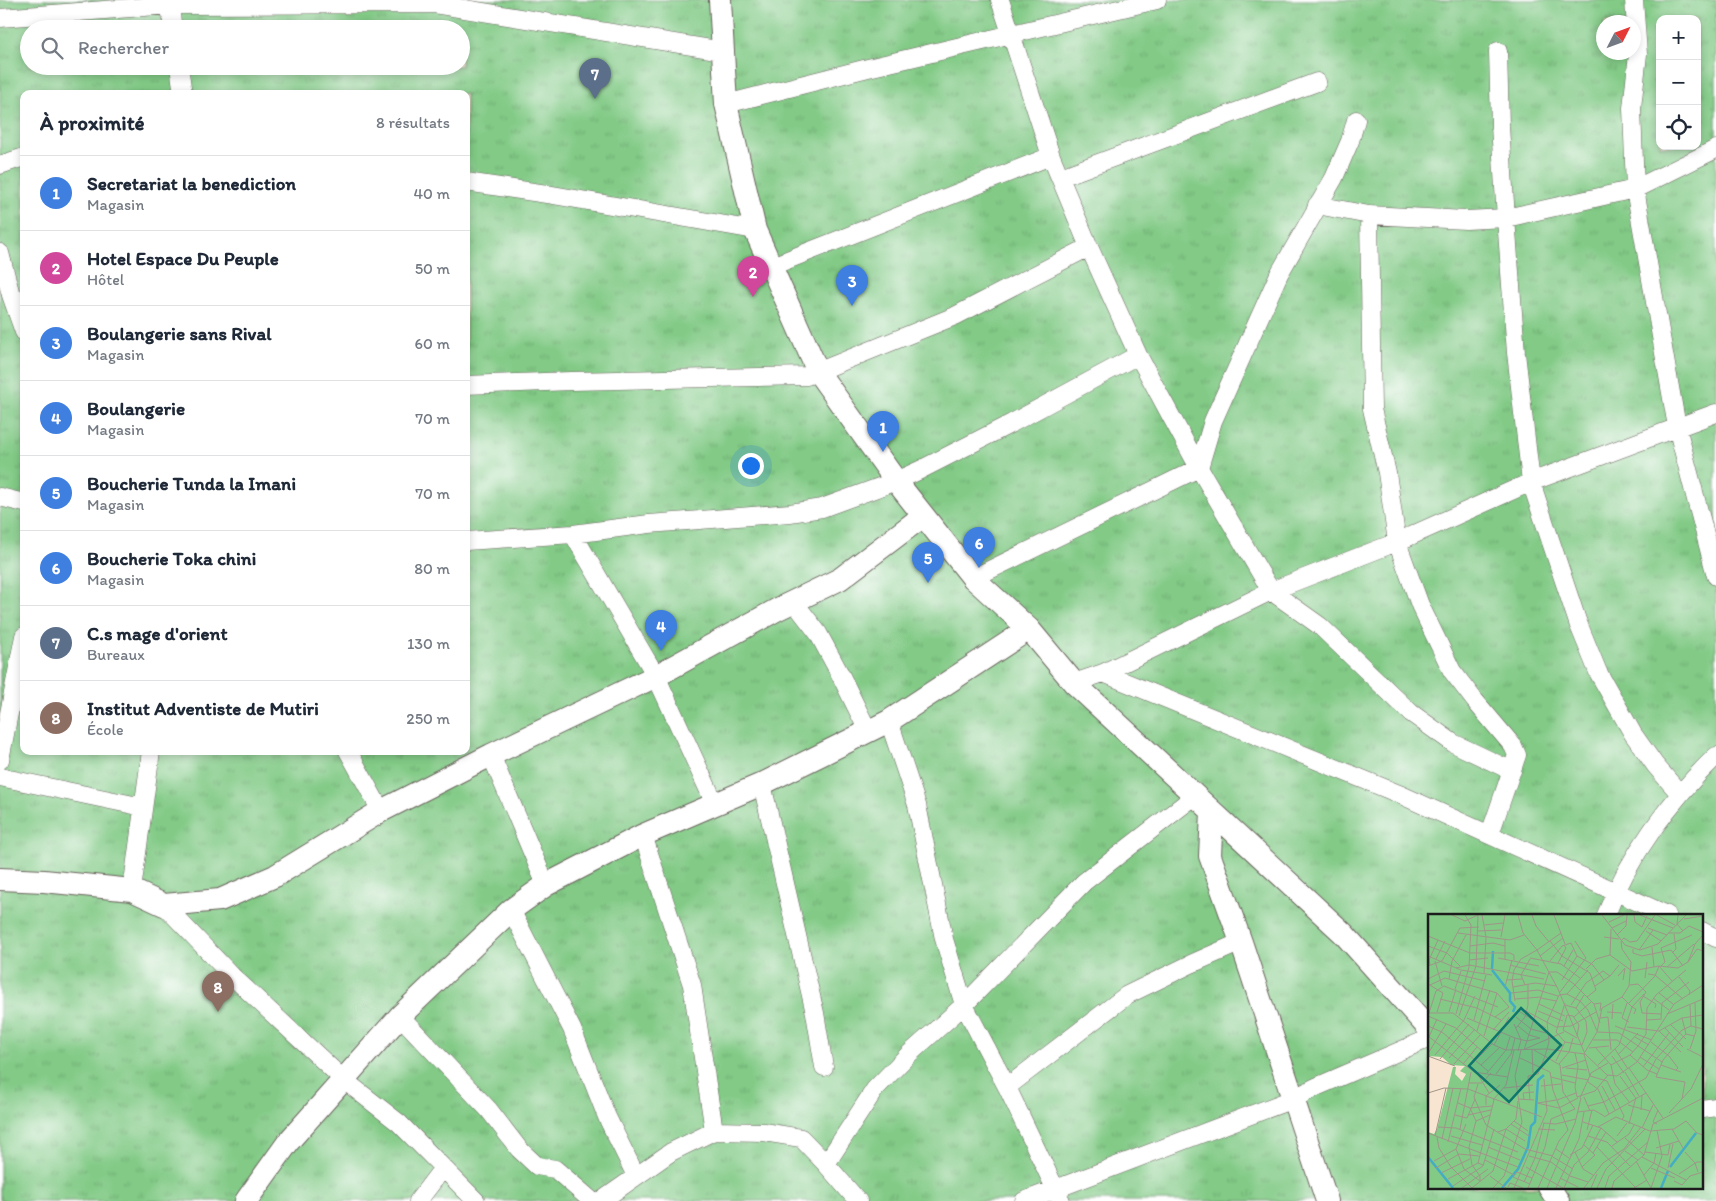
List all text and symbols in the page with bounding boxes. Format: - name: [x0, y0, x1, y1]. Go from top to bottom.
- north arrow: [1596, 15, 1641, 60]
- map controls: [1656, 15, 1701, 150]
- button: +: [1656, 15, 1701, 60]
- search box: [20, 20, 470, 75]
- icon: search: [38, 34, 66, 62]
- text: Rechercher: [78, 36, 169, 59]
- pin: 7: [579, 58, 611, 99]
- button: −: [1656, 60, 1701, 105]
- button: locate: [1656, 105, 1701, 150]
- text: À proximité: [40, 110, 145, 135]
- text: 8 résultats: [376, 113, 450, 132]
- text: Secretariat la benediction: [87, 172, 296, 195]
- text: 1: [52, 184, 60, 203]
- text: 40 m: [413, 184, 450, 203]
- text: Magasin: [87, 195, 144, 214]
- text: Hotel Espace Du Peuple: [87, 247, 279, 270]
- pin: 2: [737, 256, 769, 297]
- text: 2: [52, 259, 60, 278]
- text: 50 m: [415, 259, 450, 278]
- pin: 3: [836, 265, 868, 306]
- text: Hôtel: [87, 270, 124, 289]
- text: Boulangerie sans Rival: [87, 322, 272, 345]
- text: 3: [52, 334, 60, 353]
- text: 60 m: [415, 334, 450, 353]
- text: Magasin: [87, 345, 144, 364]
- text: Boulangerie: [87, 397, 185, 420]
- text: 4: [51, 409, 61, 428]
- text: 70 m: [415, 409, 450, 428]
- pin: 1: [867, 411, 899, 452]
- text: Magasin: [87, 420, 144, 439]
- your location: [738, 453, 764, 479]
- text: Boucherie Tunda la Imani: [87, 472, 296, 495]
- text: 5: [52, 484, 60, 503]
- text: 70 m: [415, 484, 450, 503]
- text: Magasin: [87, 495, 144, 514]
- pin: 6: [963, 527, 995, 568]
- pin: 5: [912, 542, 944, 583]
- text: Boucherie Toka chini: [87, 547, 256, 570]
- text: 6: [52, 559, 60, 578]
- text: 80 m: [414, 559, 450, 578]
- text: Magasin: [87, 570, 144, 589]
- pin: 4: [645, 610, 677, 651]
- text: C.s mage d'orient: [87, 622, 228, 645]
- text: 7: [52, 634, 60, 653]
- text: 130 m: [407, 634, 450, 653]
- text: Bureaux: [87, 645, 145, 664]
- text: Institut Adventiste de Mutiri: [87, 697, 319, 720]
- text: 8: [52, 709, 60, 728]
- text: 250 m: [406, 709, 450, 728]
- text: École: [87, 720, 124, 739]
- inset map: [1428, 914, 1704, 1188]
- pin: 8: [202, 971, 234, 1012]

